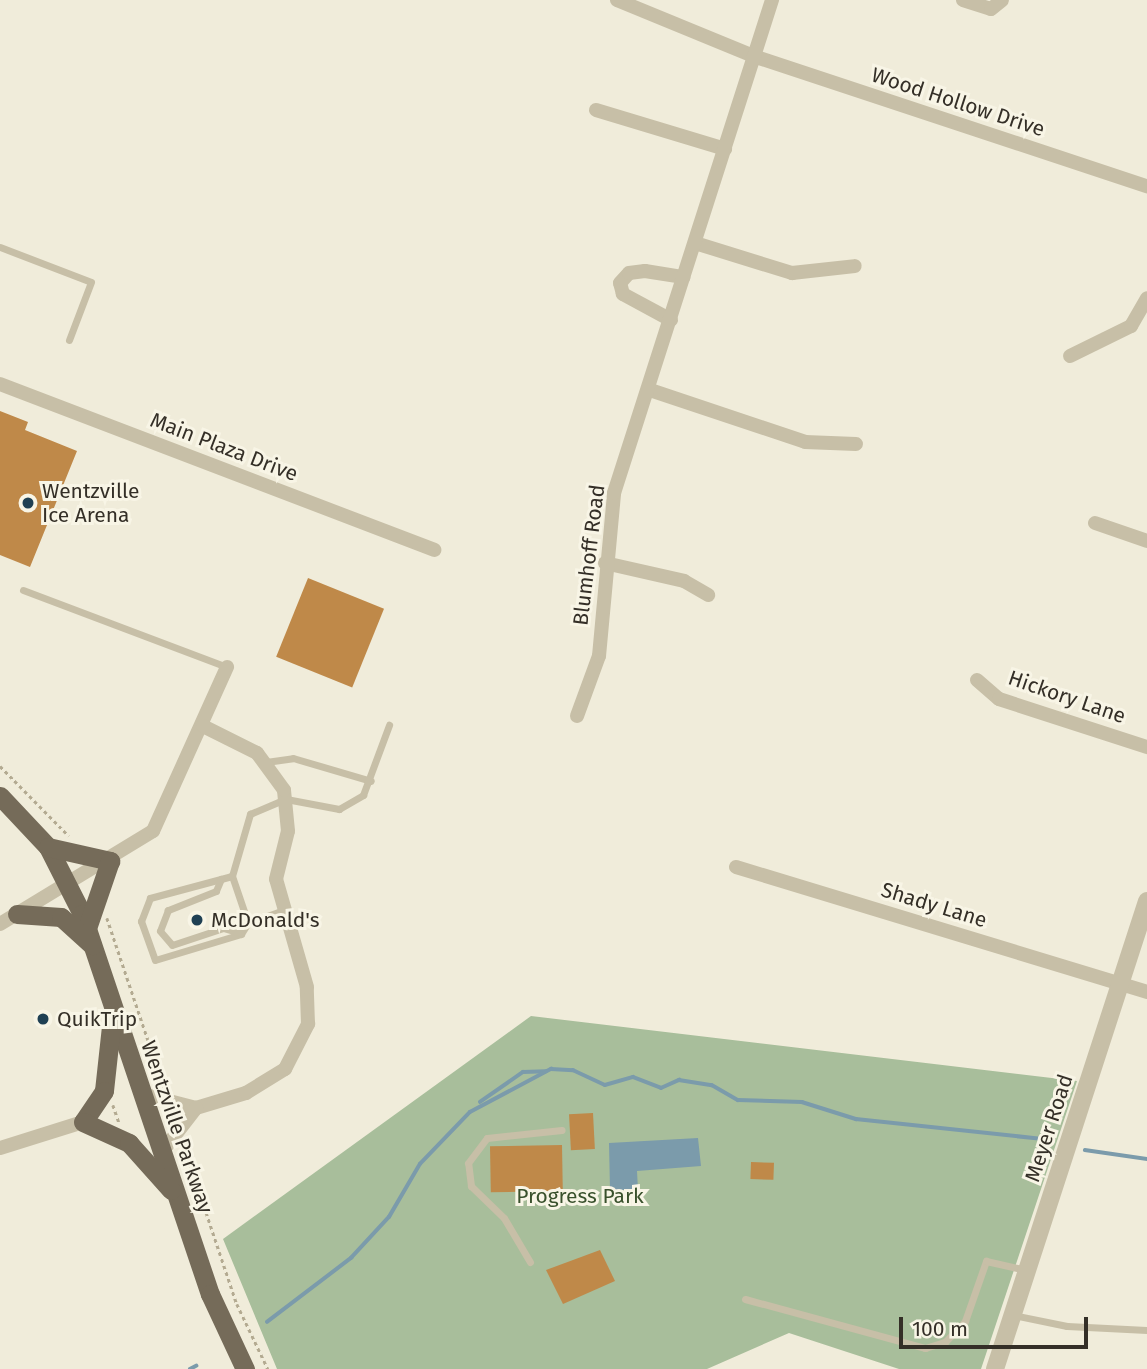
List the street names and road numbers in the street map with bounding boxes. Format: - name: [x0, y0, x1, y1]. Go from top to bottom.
- street label: Wood Hollow Drive: [868, 62, 1048, 142]
- street label: Main Plaza Drive: [147, 407, 301, 487]
- street label: Blumhoff Road: [568, 483, 610, 627]
- street label: Hickory Lane: [1005, 665, 1129, 729]
- street label: Shady Lane: [878, 877, 990, 933]
- street label: Wentzville Parkway: [136, 1037, 218, 1217]
- street label: Meyer Road: [1020, 1071, 1078, 1185]

